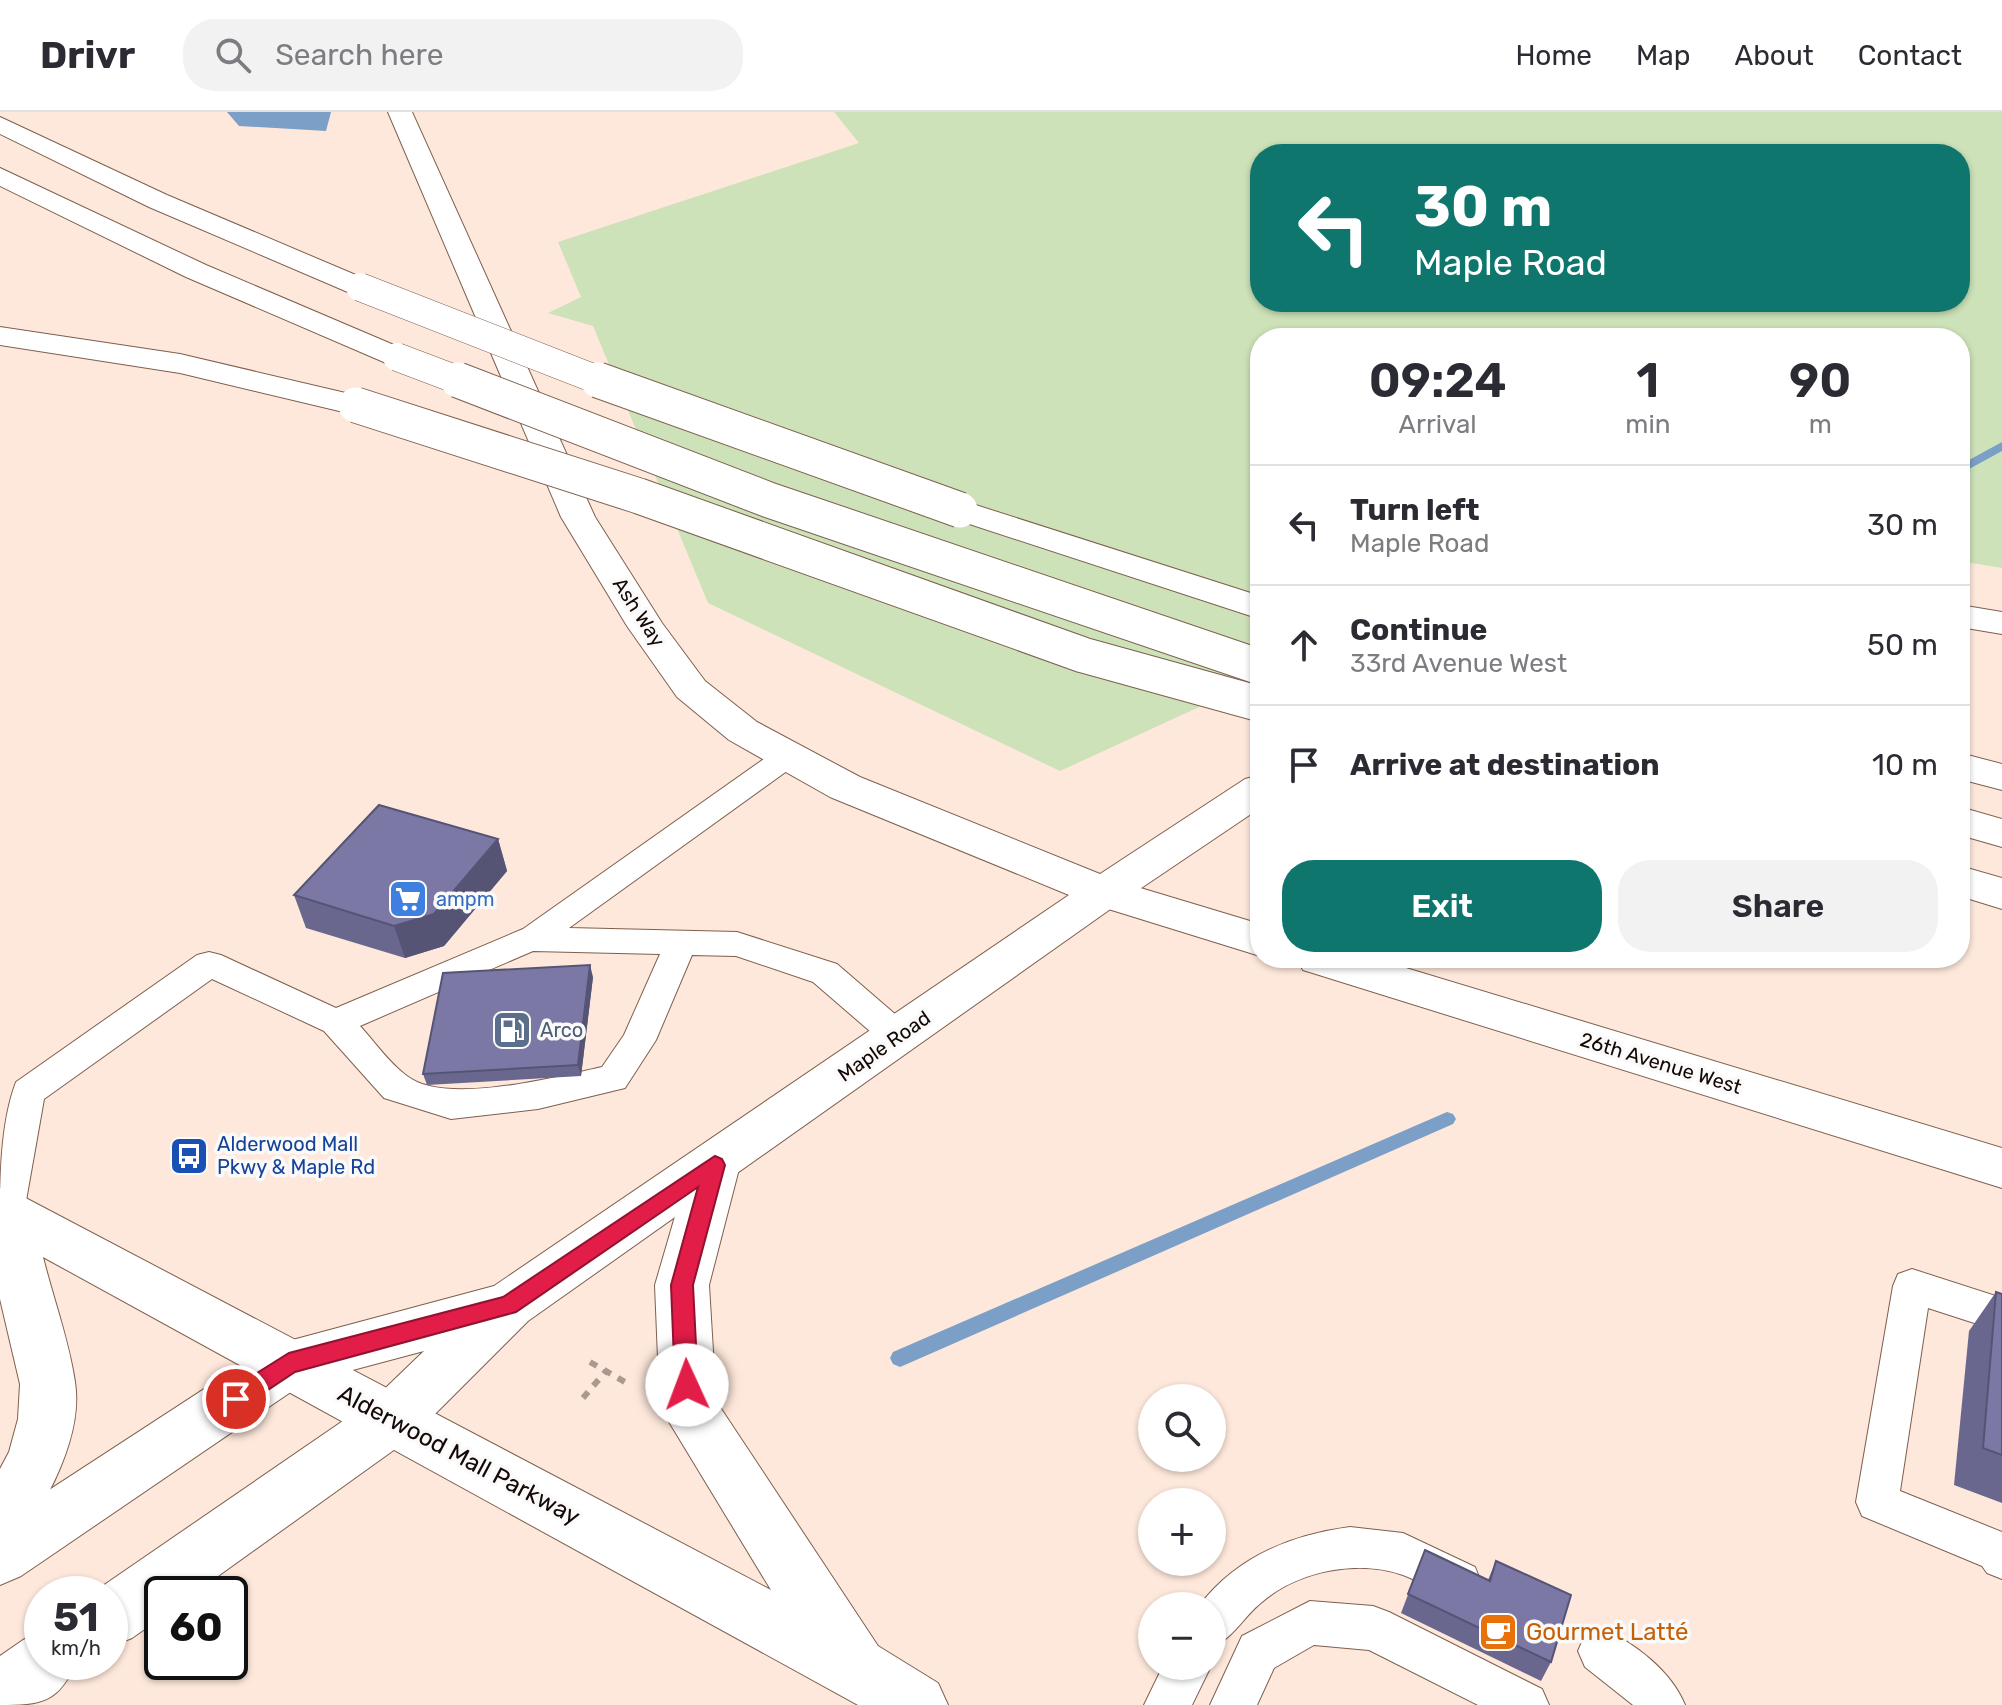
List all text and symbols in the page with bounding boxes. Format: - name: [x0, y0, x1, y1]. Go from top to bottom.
- search box: [183, 19, 743, 91]
- text: Drivr: [40, 32, 135, 78]
- icon: search: [211, 33, 255, 77]
- text: Search here: [275, 37, 444, 73]
- text: Home: [1515, 39, 1592, 72]
- text: Map: [1636, 39, 1690, 72]
- text: About: [1734, 39, 1814, 72]
- text: Contact: [1858, 39, 1962, 72]
- text: 30 m: [1414, 174, 1552, 240]
- icon: left: [1282, 176, 1386, 280]
- text: Maple Road: [1414, 241, 1607, 284]
- text: 09:24: [1369, 352, 1507, 409]
- text: 1: [1636, 352, 1659, 409]
- text: 90: [1789, 352, 1851, 409]
- text: Arrival: [1399, 409, 1477, 440]
- text: min: [1625, 409, 1670, 440]
- text: m: [1809, 409, 1832, 440]
- text: Turn left: [1350, 492, 1480, 528]
- icon: left: [1282, 503, 1326, 547]
- text: 30 m: [1867, 507, 1938, 543]
- text: Maple Road: [1350, 528, 1489, 559]
- street label: Ash Way: [608, 573, 670, 651]
- text: Continue: [1350, 612, 1487, 648]
- icon: ahead: [1282, 623, 1326, 667]
- text: 50 m: [1867, 627, 1938, 663]
- text: 33rd Avenue West: [1350, 648, 1567, 679]
- icon: arrive: [1282, 743, 1326, 787]
- text: Arrive at destination: [1350, 747, 1660, 783]
- text: 10 m: [1872, 747, 1938, 783]
- button: Exit: [1282, 860, 1602, 952]
- button: Share: [1618, 860, 1938, 952]
- supermarket icon: ampm: [387, 878, 429, 920]
- place label: ampm: [436, 887, 495, 911]
- street label: Maple Road: [833, 1005, 935, 1087]
- fuel station icon: Arco: [491, 1009, 533, 1051]
- place label: Arco: [540, 1018, 583, 1042]
- street label: 26th Avenue West: [1577, 1027, 1745, 1099]
- place label: Alderwood Mall Pkwy & Maple Rd: [217, 1132, 375, 1179]
- bus stop icon: Alderwood Mall Pkwy & Maple Rd: [168, 1135, 210, 1177]
- position arrow: [645, 1343, 729, 1427]
- pin: [202, 1365, 270, 1433]
- icon: arrive: [214, 1377, 258, 1421]
- street label: Alderwood Mall Parkway: [333, 1379, 585, 1531]
- map controls: [1138, 1384, 1226, 1680]
- button: search: [1138, 1384, 1226, 1472]
- button: +: [1138, 1488, 1226, 1576]
- speed limit sign: 60: [144, 1576, 248, 1680]
- button: −: [1138, 1592, 1226, 1680]
- text: 51: [53, 1594, 99, 1641]
- cafe icon: Gourmet Latté: [1477, 1611, 1519, 1653]
- place label: Gourmet Latté: [1526, 1618, 1689, 1646]
- text: km/h: [51, 1636, 101, 1660]

